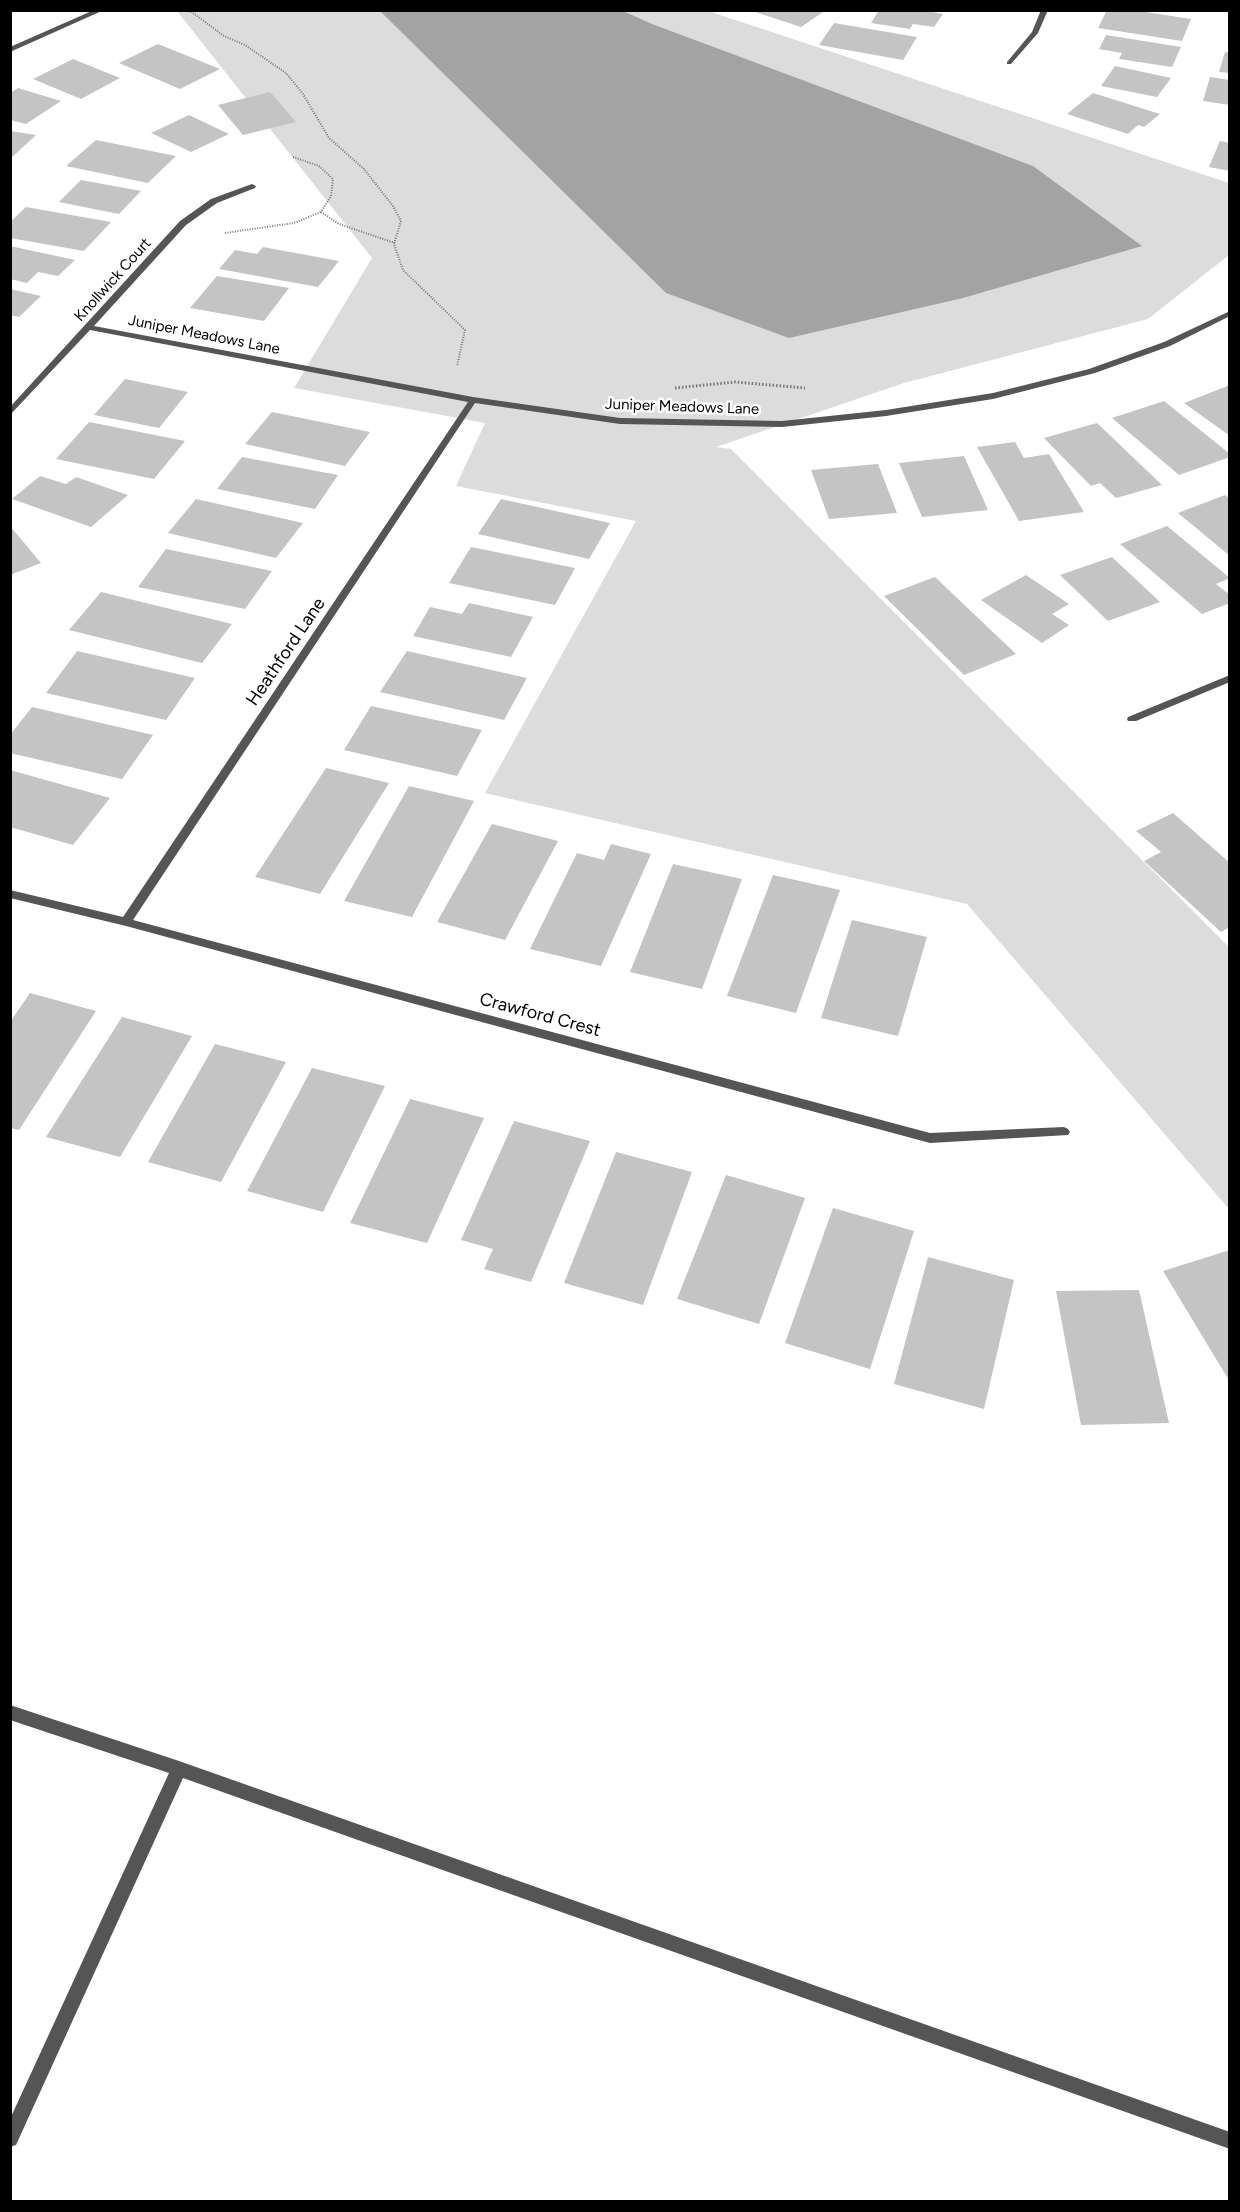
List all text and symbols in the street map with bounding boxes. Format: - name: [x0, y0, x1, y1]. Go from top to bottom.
- street label: Knollwick Court: [71, 235, 155, 325]
- street label: Juniper Meadows Lane: [127, 311, 281, 359]
- street label: Juniper Meadows Lane: [605, 395, 759, 419]
- street label: Heathford Lane: [242, 594, 330, 710]
- street label: Crawford Crest: [477, 988, 603, 1042]

